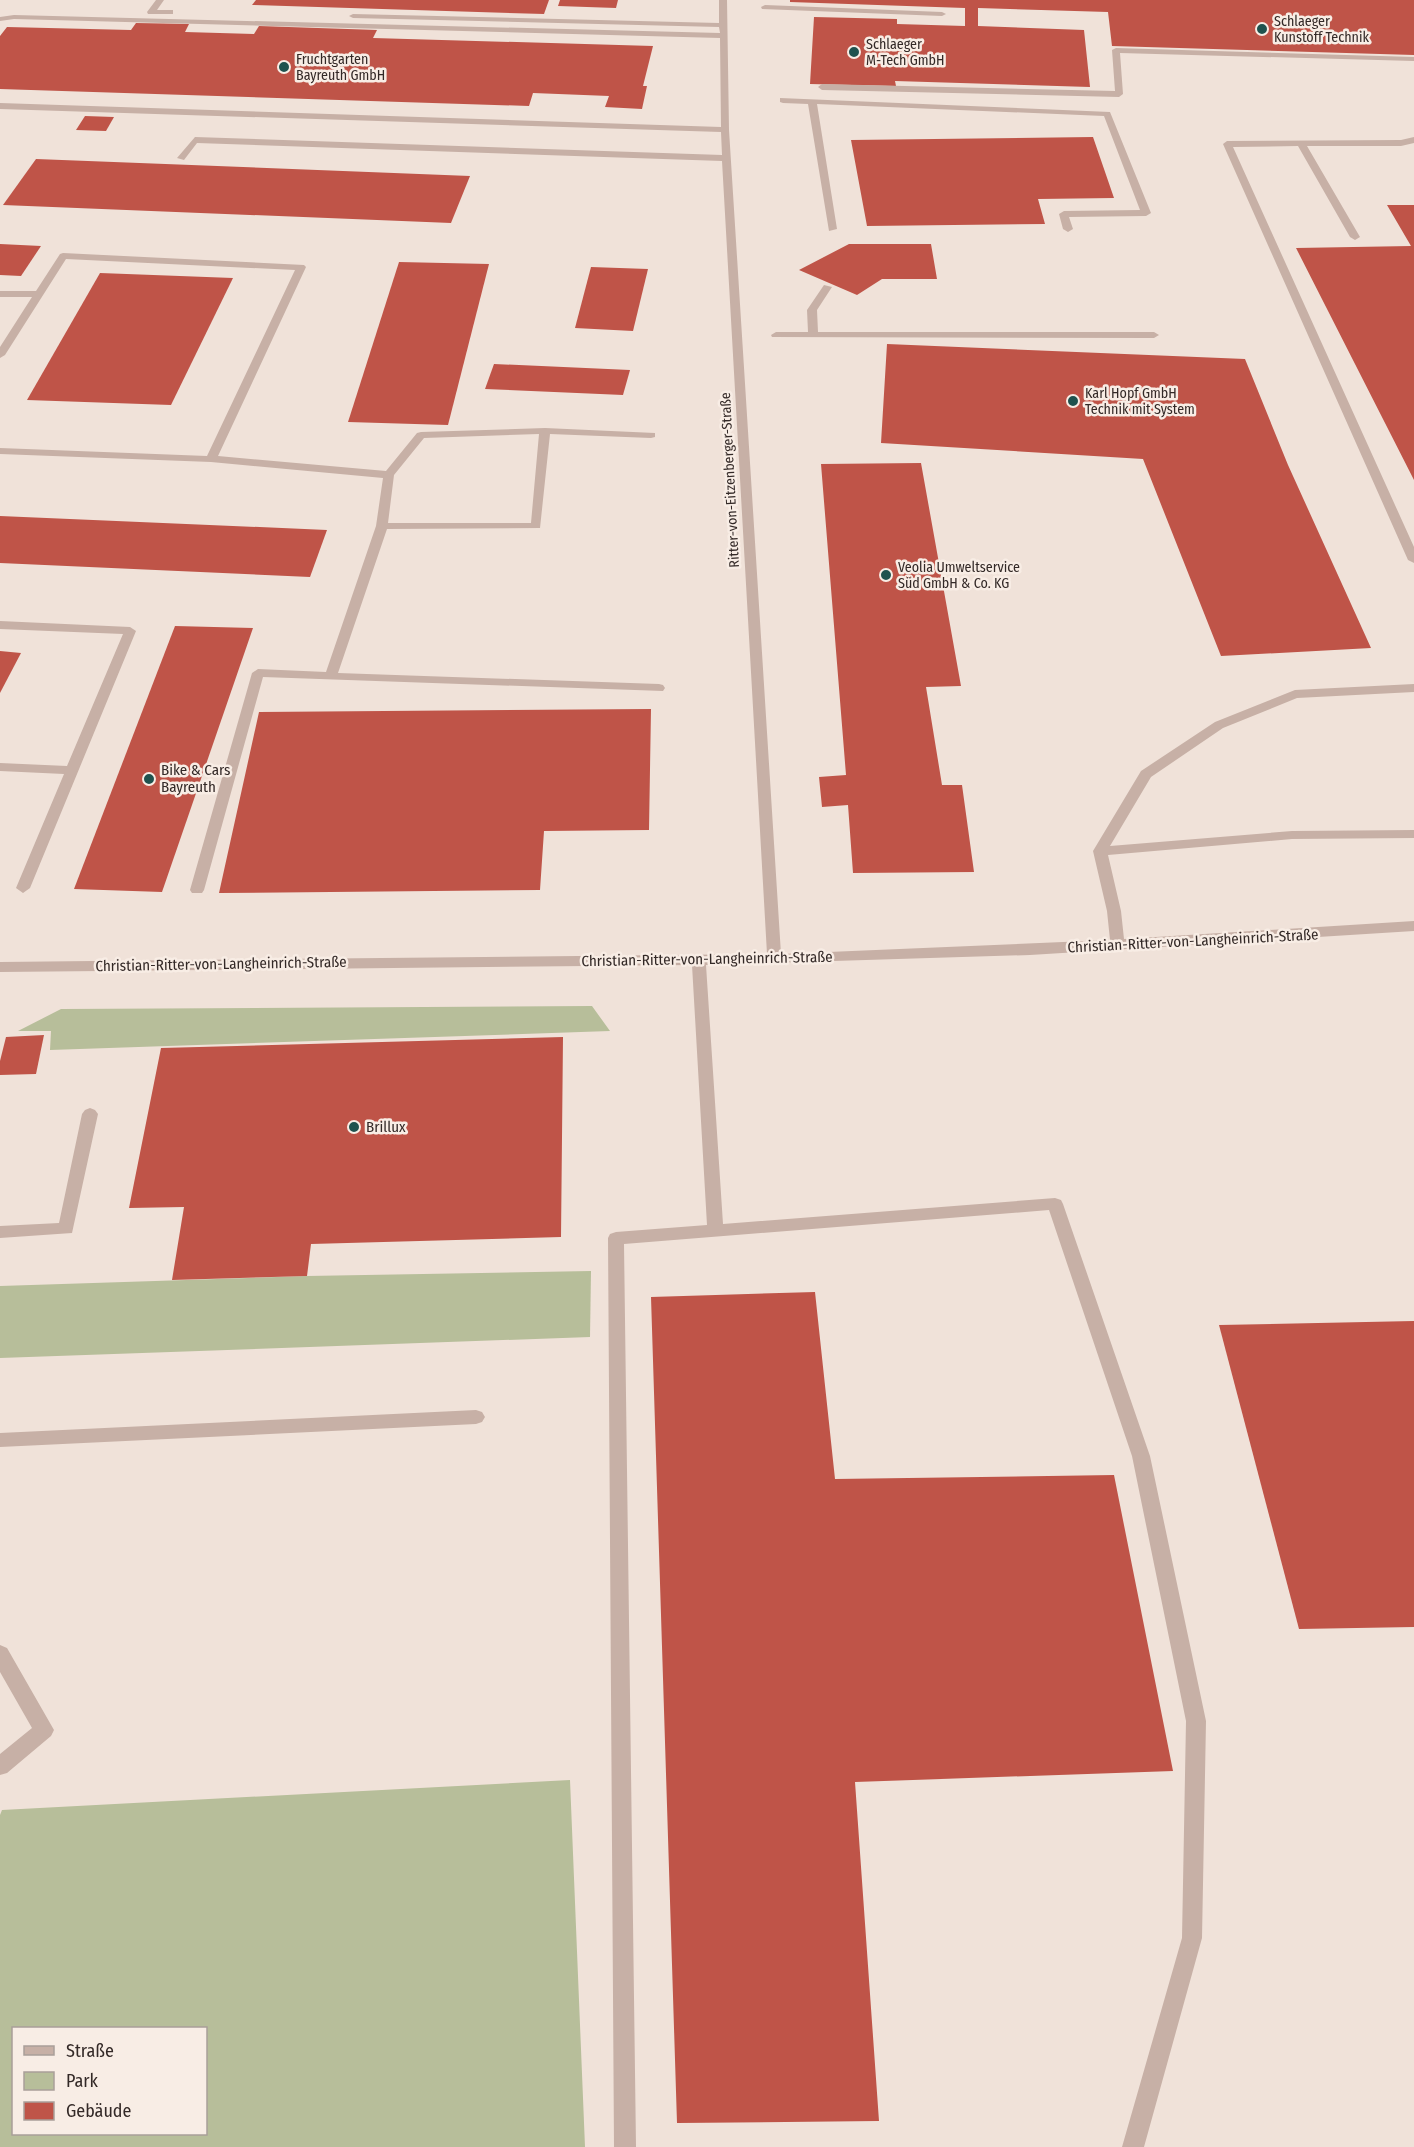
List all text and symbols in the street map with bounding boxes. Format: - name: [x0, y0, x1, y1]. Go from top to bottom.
- place label: Schlaeger Kunstoff Technik: [1274, 13, 1369, 46]
- marker: Schlaeger Kunstoff Technik: [1255, 22, 1269, 36]
- place label: Schlaeger M-Tech GmbH: [866, 36, 944, 69]
- marker: Schlaeger M-Tech GmbH: [847, 45, 861, 59]
- place label: Fruchtgarten Bayreuth GmbH: [296, 51, 385, 84]
- marker: Fruchtgarten Bayreuth GmbH: [277, 60, 291, 74]
- place label: Karl Hopf GmbH Technik mit System: [1085, 385, 1195, 418]
- street label: Ritter-von-Eitzenberger-Straße: [717, 392, 743, 568]
- marker: Karl Hopf GmbH Technik mit System: [1066, 394, 1080, 408]
- place label: Veolia Umweltservice Süd GmbH & Co. KG: [898, 559, 1020, 592]
- marker: Veolia Umweltservice Süd GmbH & Co. KG: [879, 568, 893, 582]
- place label: Bike & Cars Bayreuth: [161, 761, 231, 796]
- marker: Bike & Cars Bayreuth: [142, 772, 156, 786]
- street label: Christian-Ritter-von-Langheinrich-Straße: [1067, 925, 1319, 957]
- street label: Christian-Ritter-von-Langheinrich-Straße: [581, 948, 833, 970]
- street label: Christian-Ritter-von-Langheinrich-Straße: [95, 953, 347, 975]
- place label: Brillux: [366, 1118, 406, 1136]
- marker: Brillux: [347, 1120, 361, 1134]
- legend: [12, 2027, 207, 2135]
- text: Straße: [66, 2040, 114, 2062]
- text: Park: [66, 2070, 99, 2092]
- text: Gebäude: [66, 2100, 132, 2122]

